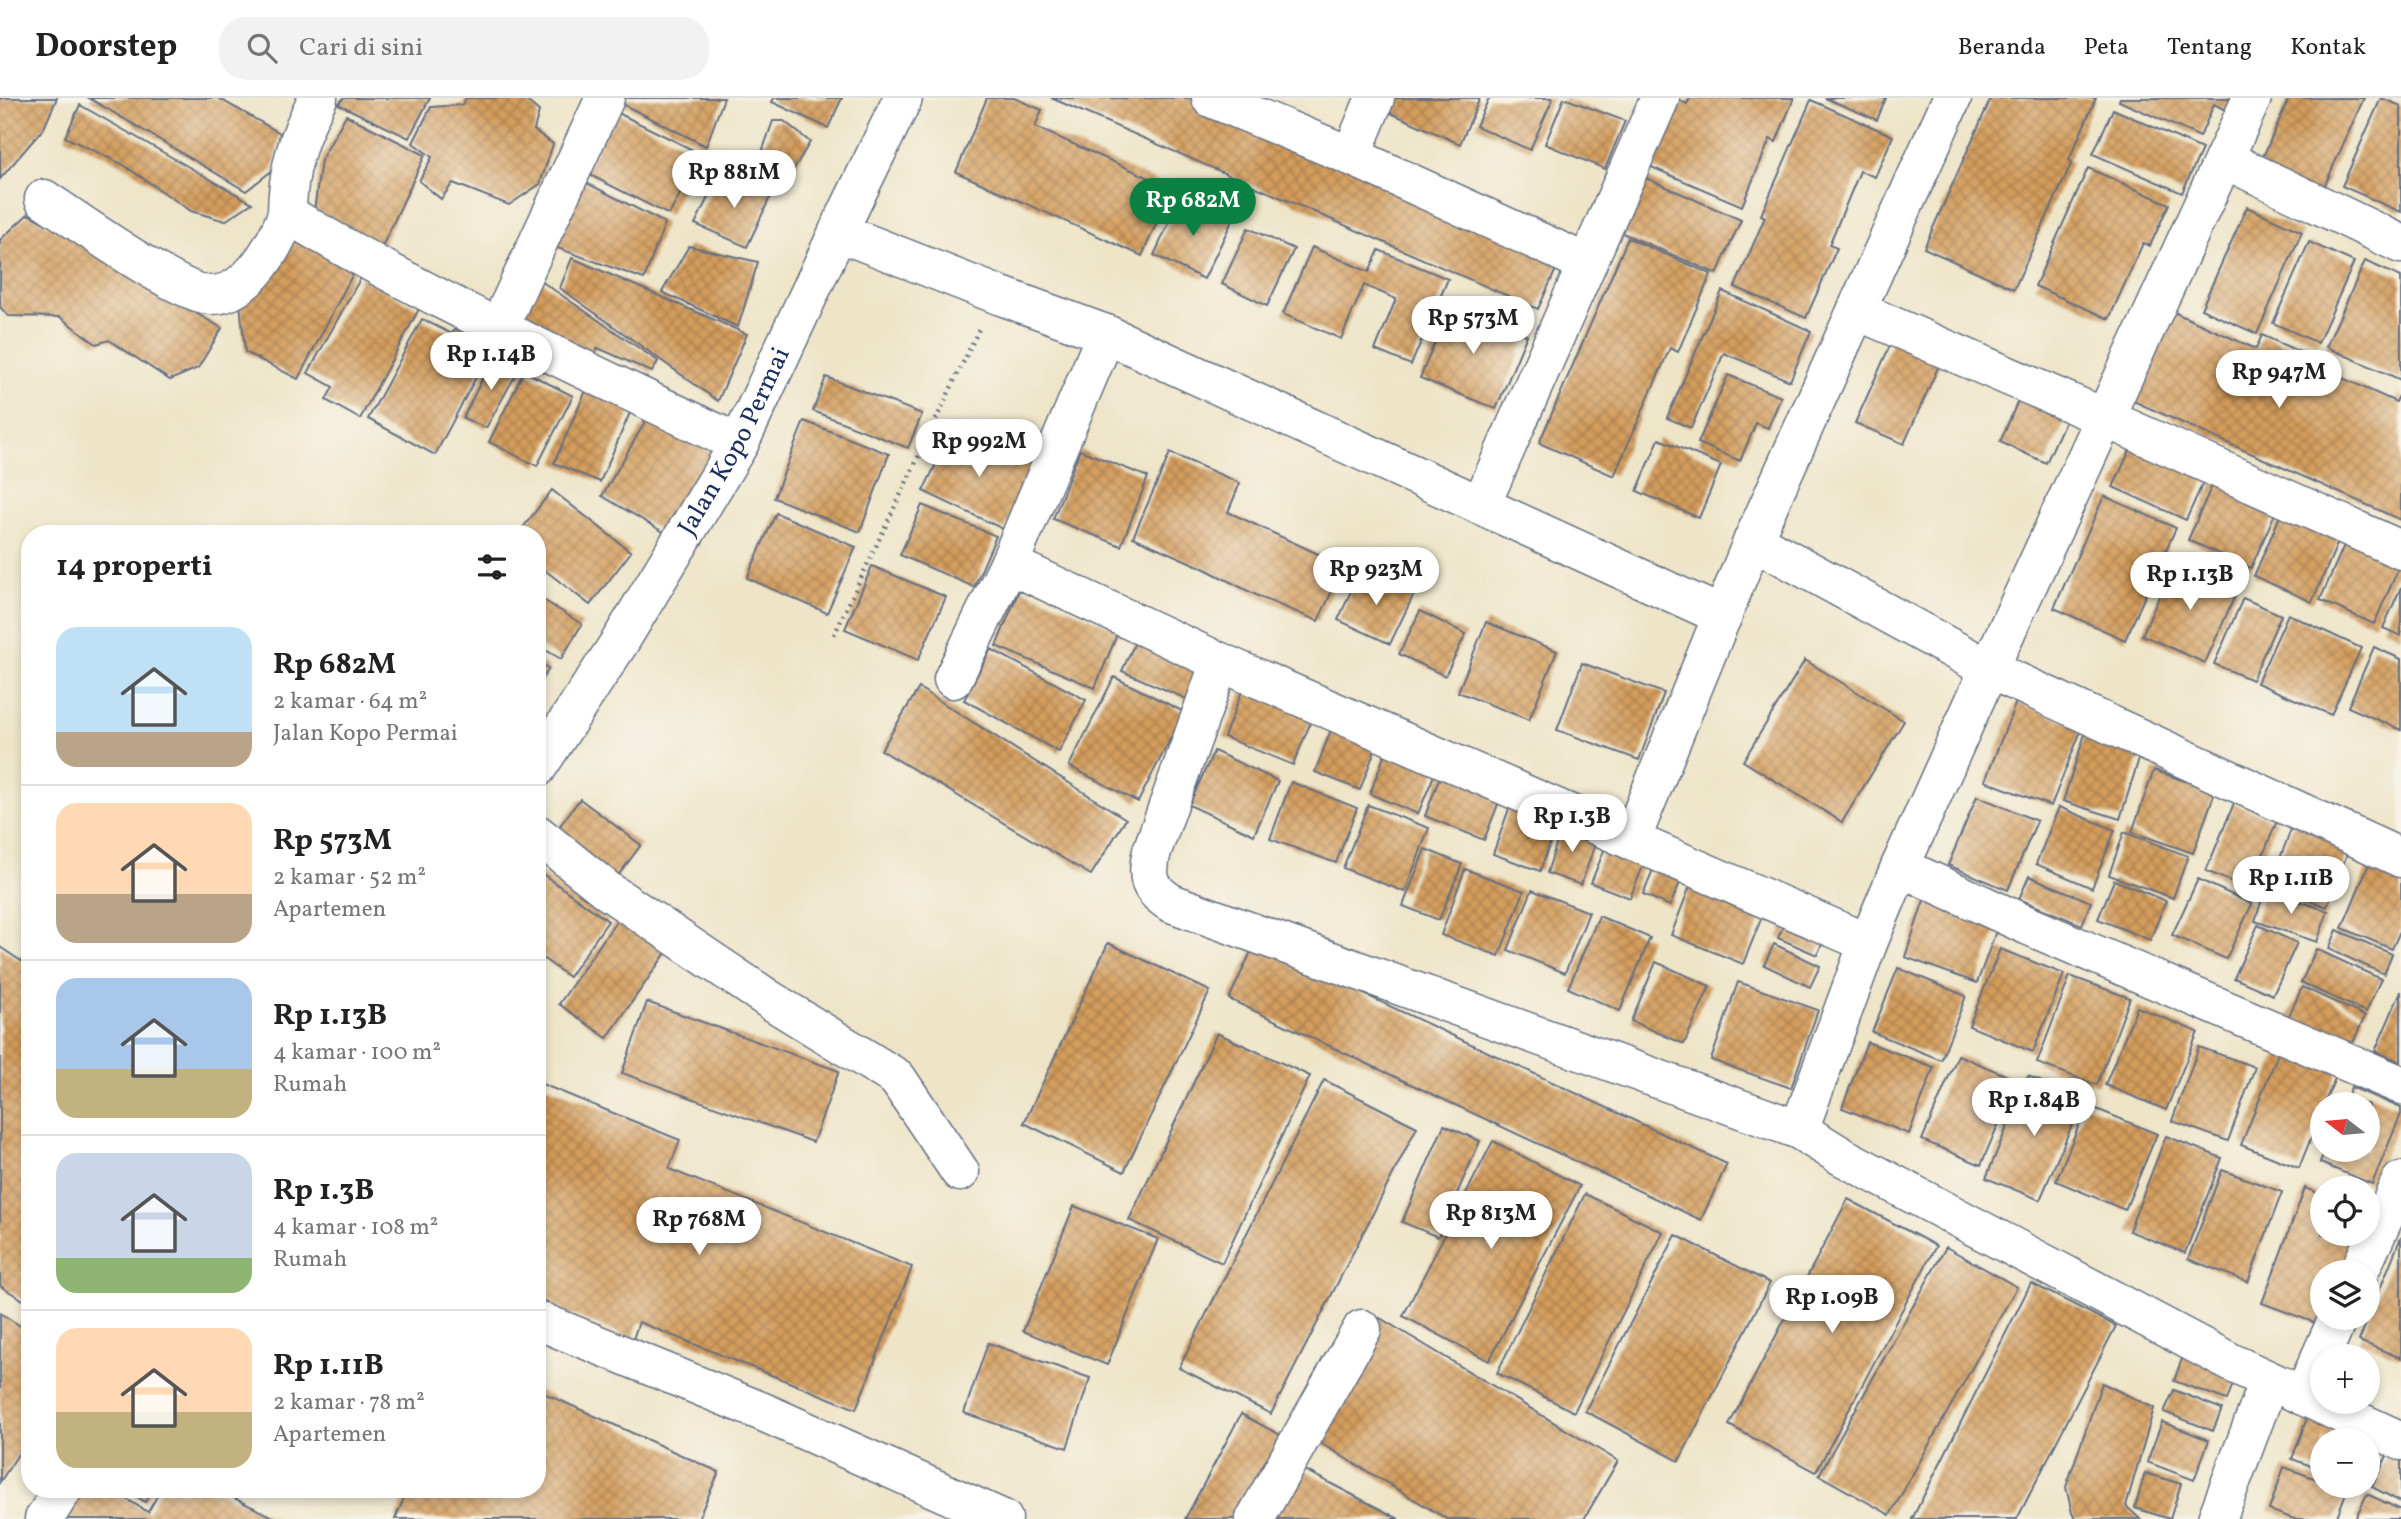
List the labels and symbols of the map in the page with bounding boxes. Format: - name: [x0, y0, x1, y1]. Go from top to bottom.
- pin: Rp 881M: [669, 150, 799, 210]
- pin: Rp 682M: [1128, 178, 1258, 238]
- pin: Rp 573M: [1408, 296, 1538, 356]
- pin: Rp 1.14B: [419, 332, 563, 392]
- street label: Jalan Kopo Permai: [670, 342, 800, 543]
- pin: Rp 947M: [2214, 350, 2344, 410]
- pin: Rp 992M: [914, 420, 1044, 479]
- pin: Rp 923M: [1311, 547, 1441, 607]
- pin: Rp 1.13B: [2118, 552, 2262, 612]
- pin: Rp 1.3B: [1507, 794, 1637, 854]
- pin: Rp 1.11B: [2219, 856, 2363, 916]
- pin: Rp 1.84B: [1962, 1079, 2106, 1138]
- north arrow: [2310, 1092, 2380, 1162]
- pin: Rp 813M: [1426, 1192, 1556, 1251]
- pin: Rp 768M: [634, 1198, 764, 1257]
- pin: Rp 1.09B: [1760, 1276, 1904, 1335]

